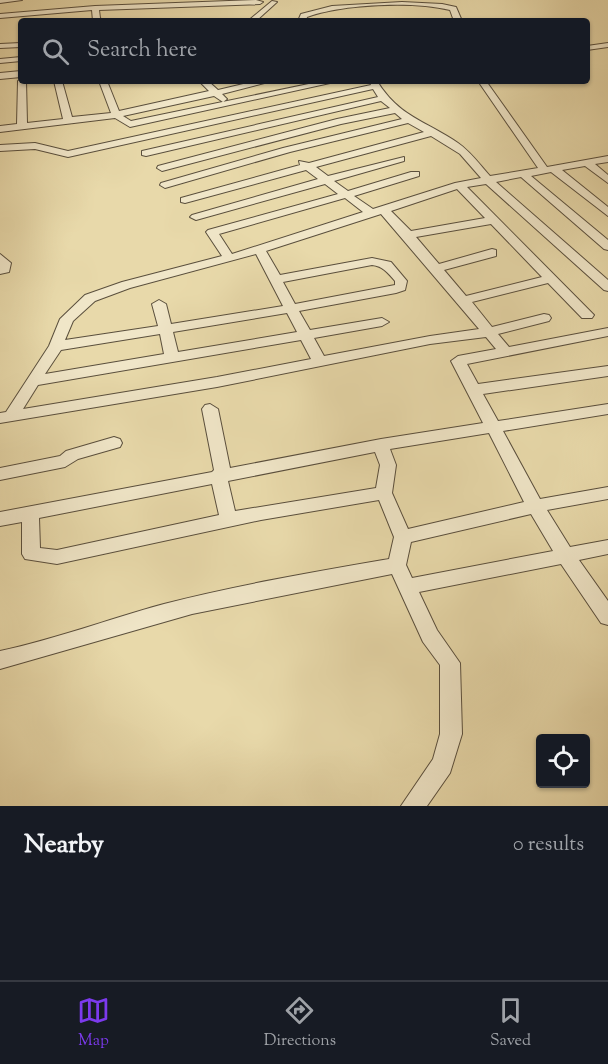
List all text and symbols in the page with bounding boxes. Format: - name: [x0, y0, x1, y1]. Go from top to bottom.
- search box: [18, 18, 590, 84]
- icon: search: [39, 35, 72, 68]
- text: Search here: [87, 35, 197, 67]
- map controls: [536, 734, 590, 788]
- button: locate: [536, 734, 590, 788]
- text: Nearby: [24, 827, 104, 864]
- text: 0 results: [513, 831, 584, 860]
- tab: Map: [77, 994, 110, 1053]
- tab: Directions: [264, 994, 336, 1053]
- tab: Saved: [490, 994, 531, 1053]

